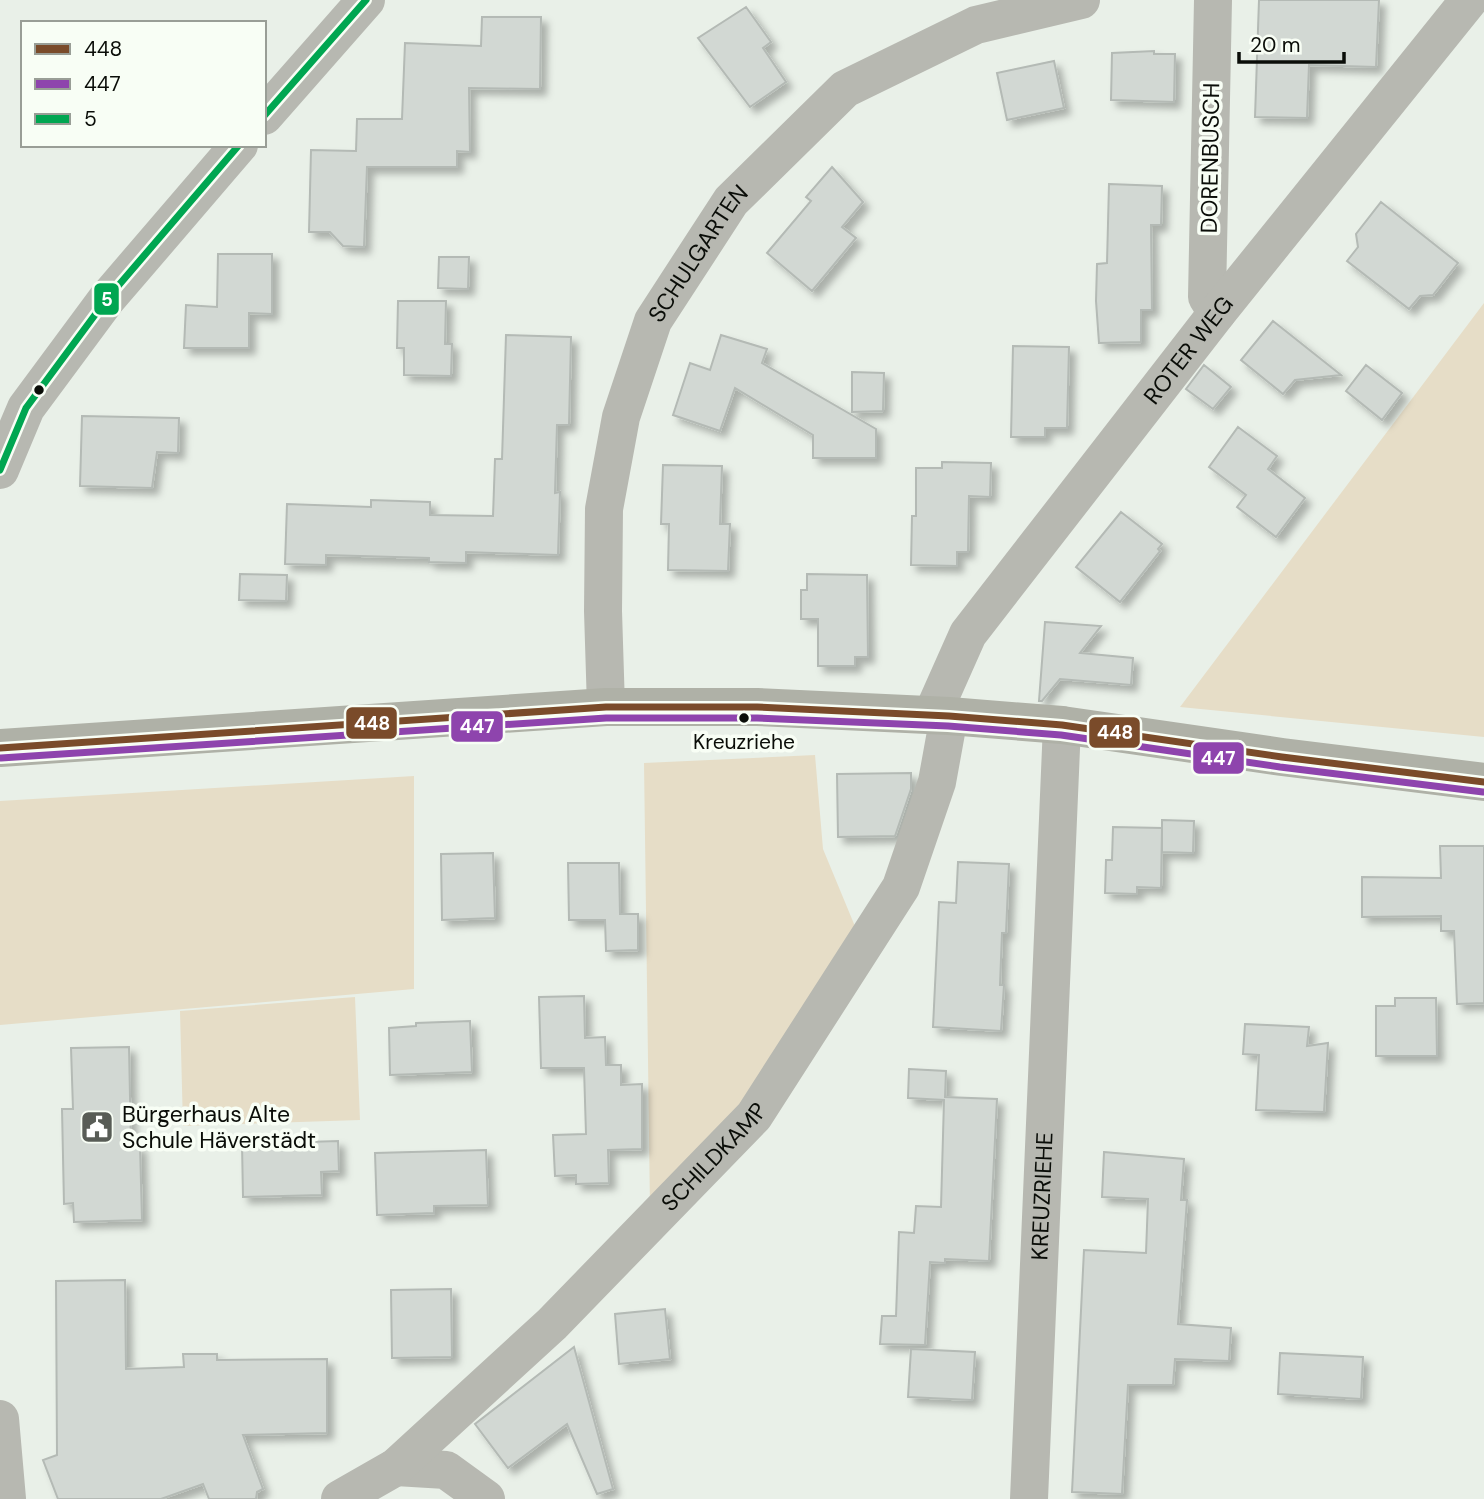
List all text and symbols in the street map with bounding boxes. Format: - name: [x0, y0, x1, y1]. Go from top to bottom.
- legend: [21, 21, 266, 147]
- scale bar: [1239, 21, 1344, 65]
- text: 20 m: [1250, 31, 1301, 59]
- text: 448: [84, 35, 122, 63]
- text: 447: [84, 70, 121, 98]
- street label: DORENBUSCH: [1194, 82, 1226, 234]
- text: 5: [84, 105, 97, 133]
- street label: SCHULGARTEN: [641, 178, 754, 328]
- line badge: 5: [93, 282, 120, 316]
- text: 5: [101, 287, 113, 312]
- street label: ROTER WEG: [1137, 290, 1240, 410]
- unlabelled marker: [32, 383, 46, 397]
- line badge: 448: [345, 706, 398, 740]
- line badge: 447: [450, 710, 504, 743]
- text: 448: [354, 711, 390, 736]
- marker: Kreuzriehe: [737, 711, 751, 725]
- text: 447: [460, 714, 494, 739]
- line badge: 448: [1088, 716, 1141, 749]
- text: 448: [1097, 720, 1133, 745]
- place label: Kreuzriehe: [693, 728, 795, 756]
- line badge: 447: [1192, 741, 1245, 775]
- text: 447: [1201, 746, 1235, 771]
- street label: SCHILDKAMP: [655, 1097, 774, 1218]
- place label: Bürgerhaus Alte Schule Häverstädt: [122, 1099, 316, 1155]
- public building icon: Bürgerhaus Alte Schule Häverstädt: [78, 1108, 116, 1146]
- street label: KREUZRIEHE: [1024, 1132, 1060, 1261]

